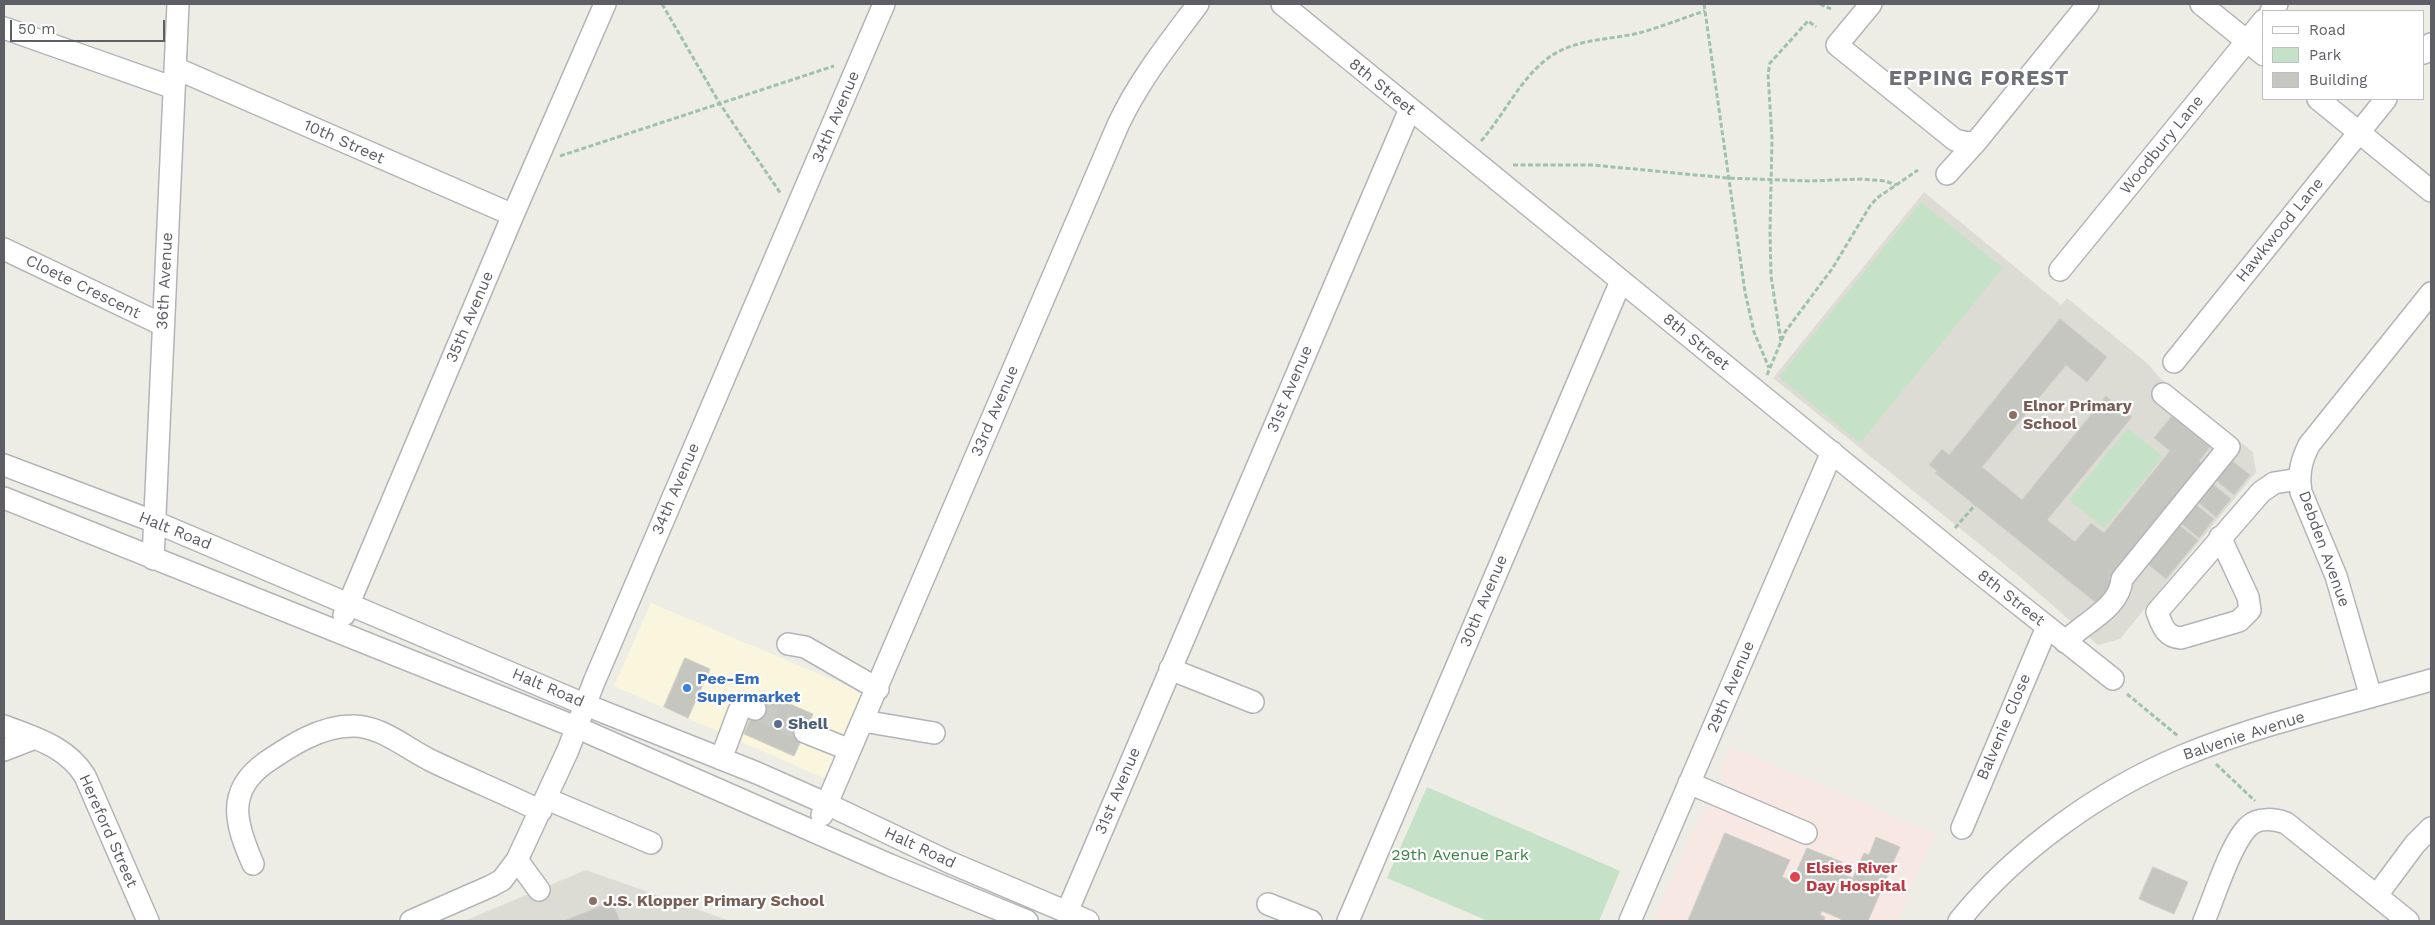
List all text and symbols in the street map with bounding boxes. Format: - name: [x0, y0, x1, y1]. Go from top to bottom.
- scale bar: [12, 10, 168, 42]
- legend: [2262, 10, 2425, 100]
- text: 50 m: [18, 20, 55, 38]
- text: Road: [2309, 21, 2346, 39]
- text: Park: [2309, 46, 2341, 64]
- street label: 8th Street: [1345, 54, 1419, 120]
- district label: EPPING FOREST: [1887, 66, 2071, 92]
- street label: 34th Avenue: [808, 68, 864, 166]
- text: Building: [2309, 71, 2367, 89]
- street label: Woodbury Lane: [2116, 92, 2208, 198]
- street label: 10th Street: [301, 116, 387, 168]
- street label: Hawkwood Lane: [2232, 174, 2328, 286]
- street label: 36th Avenue: [153, 232, 177, 330]
- street label: Cloete Crescent: [22, 251, 144, 323]
- street label: 35th Avenue: [442, 268, 498, 366]
- street label: 8th Street: [1659, 309, 1733, 375]
- street label: 31st Avenue: [1263, 343, 1317, 435]
- street label: 33rd Avenue: [967, 363, 1023, 459]
- place label: Elnor Primary School: [2023, 396, 2132, 434]
- marker: Elnor Primary School: [2007, 409, 2019, 421]
- street label: 34th Avenue: [648, 440, 704, 538]
- street label: Debden Avenue: [2294, 488, 2354, 610]
- street label: Halt Road: [136, 508, 214, 554]
- street label: 30th Avenue: [1456, 552, 1512, 650]
- street label: 8th Street: [1974, 566, 2048, 630]
- street label: 29th Avenue: [1703, 638, 1759, 736]
- street label: Halt Road: [509, 664, 587, 712]
- place label: Pee-Em Supermarket: [697, 669, 800, 707]
- street label: Balvenie Close: [1973, 671, 2035, 783]
- marker: Pee-Em Supermarket: [681, 682, 693, 694]
- street label: Balvenie Avenue: [2181, 707, 2307, 765]
- place label: Shell: [788, 714, 828, 734]
- marker: Shell: [772, 718, 784, 730]
- street label: 31st Avenue: [1091, 745, 1145, 837]
- street label: Hereford Street: [74, 771, 142, 891]
- street label: Halt Road: [881, 823, 959, 873]
- park label: 29th Avenue Park: [1391, 845, 1529, 865]
- place label: Elsies River Day Hospital: [1806, 858, 1906, 896]
- marker: Elsies River Day Hospital: [1788, 870, 1802, 884]
- place label: J.S. Klopper Primary School: [603, 891, 824, 911]
- marker: J.S. Klopper Primary School: [587, 895, 599, 907]

